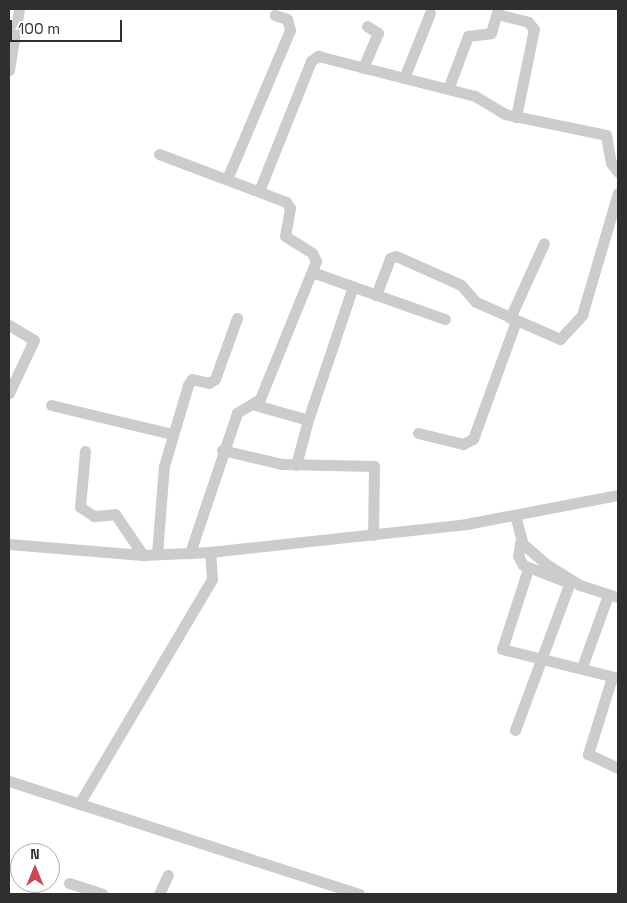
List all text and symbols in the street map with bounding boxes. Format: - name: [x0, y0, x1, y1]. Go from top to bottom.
- scale bar: [12, 10, 125, 42]
- text: 100 m: [18, 19, 60, 38]
- north arrow: [10, 843, 60, 893]
- text: N: [30, 845, 40, 863]

